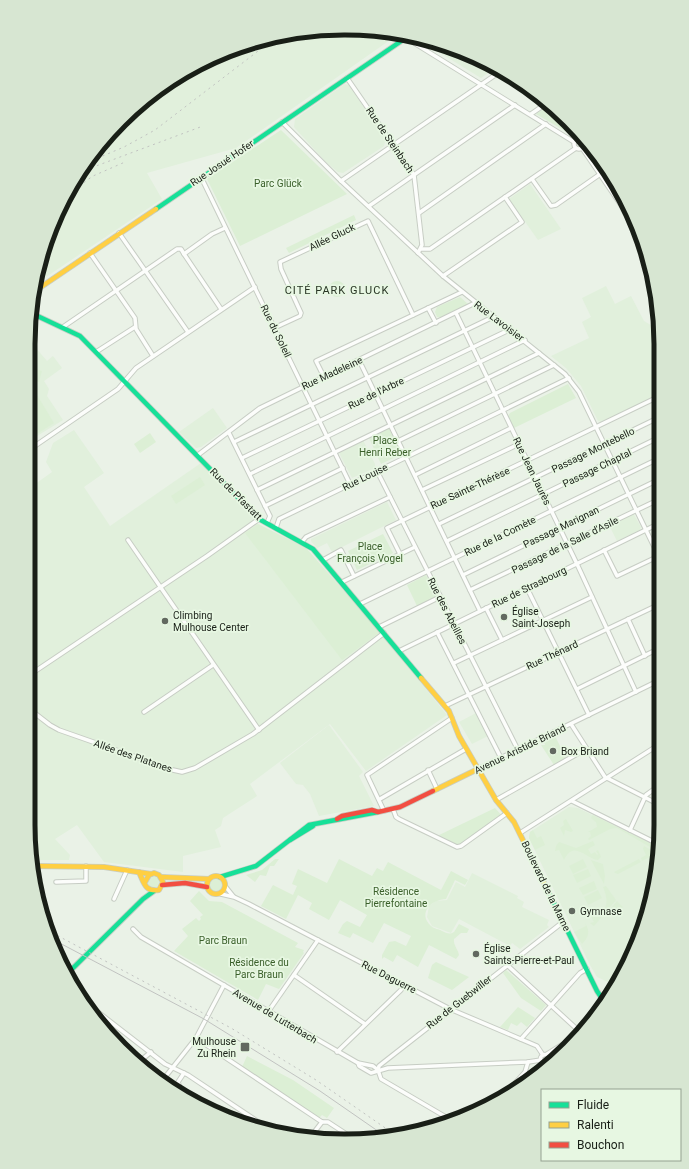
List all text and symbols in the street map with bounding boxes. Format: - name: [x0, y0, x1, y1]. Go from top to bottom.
- street label: Rue de Steinbach: [364, 105, 416, 175]
- street label: Rue Josué Hofer: [188, 137, 256, 188]
- park label: Parc Glück: [254, 178, 303, 189]
- street label: Allée Gluck: [307, 221, 358, 253]
- district label: CITÉ PARK GLUCK: [285, 284, 389, 297]
- street label: Rue Lavoisier: [472, 299, 527, 344]
- street label: Rue du Soleil: [258, 303, 294, 359]
- street label: Rue Madeleine: [300, 354, 364, 392]
- street label: Rue de l'Arbre: [346, 375, 406, 411]
- street label: Passage Montebello: [550, 425, 637, 475]
- park label: Place Henri Reber: [359, 435, 412, 458]
- street label: Rue Jean Jaurès: [511, 435, 553, 507]
- street label: Passage Chaptal: [561, 447, 633, 489]
- street label: Rue Louise: [341, 461, 389, 493]
- street label: Rue Sainte-Thérèse: [429, 465, 511, 511]
- street label: Rue de Pfastatt: [208, 466, 264, 522]
- street label: Passage Marignan: [521, 504, 601, 550]
- street label: Rue de la Comète: [462, 514, 538, 558]
- street label: Passage de la Salle d'Asile: [510, 514, 620, 576]
- park label: Place François Vogel: [337, 541, 403, 564]
- street label: Rue de Strasbourg: [490, 564, 568, 610]
- street label: Rue des Abeilles: [425, 576, 469, 646]
- place label: Église Saint-Joseph: [512, 605, 570, 629]
- place label: Climbing Mulhouse Center: [173, 610, 249, 633]
- marker: Église Saint-Joseph: [499, 612, 509, 622]
- marker: Climbing Mulhouse Center: [160, 616, 170, 626]
- street label: Rue Thénard: [524, 638, 580, 672]
- street label: Avenue Aristide Briand: [472, 722, 568, 776]
- street label: Allée des Platanes: [92, 737, 174, 775]
- marker: Box Briand: [548, 746, 558, 756]
- place label: Box Briand: [561, 746, 609, 757]
- street label: Boulevard de la Marne: [519, 839, 573, 933]
- park label: Résidence Pierrefontaine: [365, 886, 427, 909]
- marker: Gymnase: [567, 906, 577, 916]
- place label: Gymnase: [580, 906, 622, 917]
- park label: Parc Braun: [199, 935, 247, 946]
- place label: Église Saints-Pierre-et-Paul: [484, 942, 574, 966]
- marker: Église Saints-Pierre-et-Paul: [471, 949, 481, 959]
- park label: Résidence du Parc Braun: [229, 957, 289, 980]
- street label: Rue Daguerre: [360, 959, 418, 995]
- street label: Rue de Guebwiller: [424, 973, 494, 1031]
- street label: Avenue de Lutterbach: [231, 986, 319, 1046]
- place label: Mulhouse Zu Rhein: [192, 1036, 236, 1059]
- marker: Mulhouse Zu Rhein: [239, 1041, 251, 1053]
- legend: [541, 1089, 681, 1161]
- text: Fluide: [577, 1098, 609, 1112]
- text: Ralenti: [577, 1118, 614, 1132]
- text: Bouchon: [577, 1138, 624, 1152]

